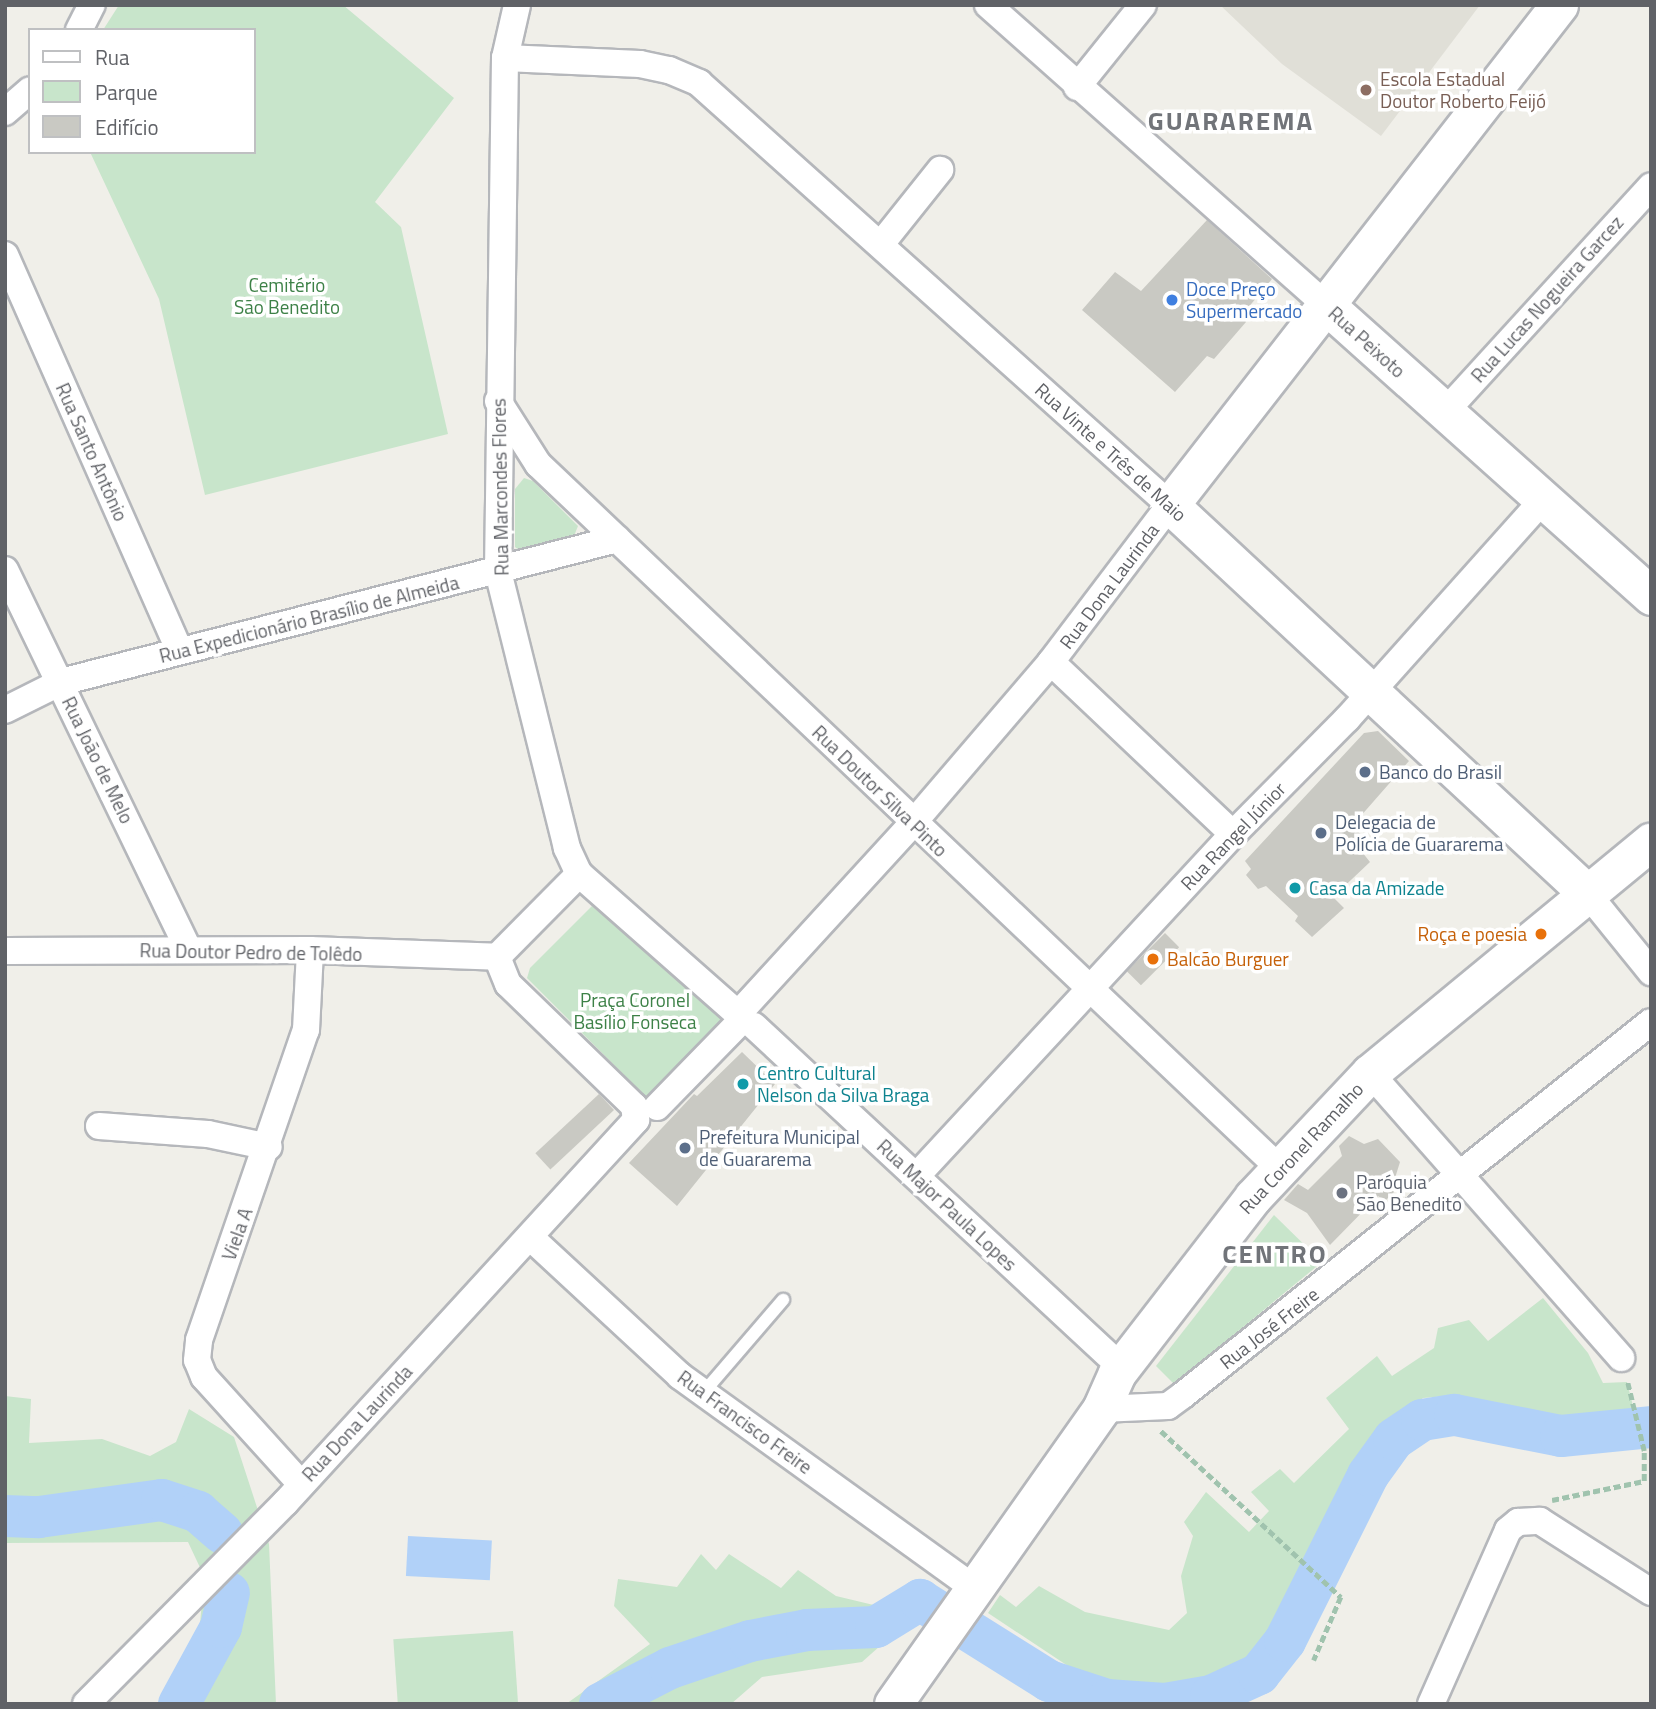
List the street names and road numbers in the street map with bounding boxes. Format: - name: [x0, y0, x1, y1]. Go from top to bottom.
- street label: Rua Lucas Nogueira Garcez: [1466, 211, 1628, 387]
- street label: Rua Peixoto: [1324, 302, 1410, 382]
- street label: Rua Vinte e Três de Maio: [1031, 378, 1191, 526]
- street label: Rua Santo Antônio: [51, 379, 133, 525]
- street label: Rua Marcondes Flores: [487, 398, 513, 576]
- street label: Rua Dona Laurinda: [1055, 519, 1163, 653]
- street label: Rua Expedicionário Brasílio de Almeida: [157, 571, 461, 667]
- street label: Rua João de Melo: [57, 693, 139, 827]
- street label: Rua Doutor Silva Pinto: [808, 721, 952, 861]
- street label: Rua Rangel Júnior: [1176, 777, 1290, 895]
- street label: Rua Doutor Pedro de Tolêdo: [139, 939, 363, 965]
- street label: Rua Coronel Ramalho: [1234, 1077, 1368, 1219]
- street label: Rua Major Paula Lopes: [873, 1135, 1021, 1275]
- street label: Viela A: [217, 1205, 257, 1263]
- street label: Rua José Freire: [1215, 1282, 1323, 1374]
- street label: Rua Dona Laurinda: [297, 1360, 417, 1486]
- street label: Rua Francisco Freire: [673, 1366, 817, 1478]

